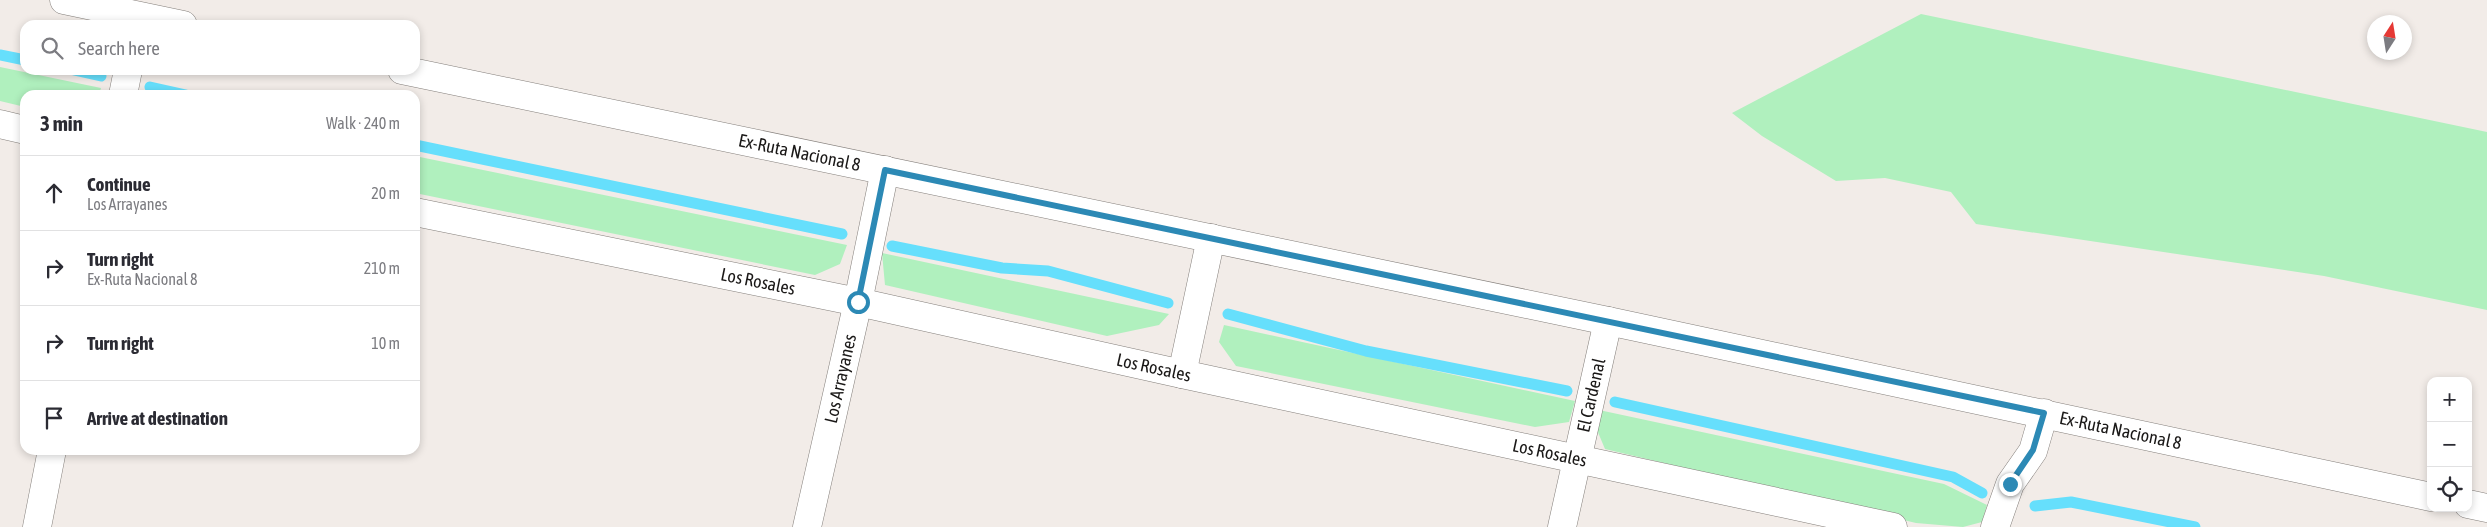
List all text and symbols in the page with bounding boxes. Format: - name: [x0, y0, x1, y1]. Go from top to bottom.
- north arrow: [2367, 15, 2412, 60]
- search box: [20, 20, 420, 75]
- icon: search: [38, 34, 66, 62]
- text: Search here: [78, 37, 160, 59]
- text: 3 min: [40, 111, 83, 135]
- text: Walk · 240 m: [326, 114, 400, 132]
- street label: Ex-Ruta Nacional 8: [737, 129, 863, 175]
- text: Continue: [87, 173, 151, 195]
- icon: ahead: [40, 179, 68, 207]
- text: 20 m: [371, 184, 400, 202]
- text: Los Arrayanes: [87, 195, 168, 213]
- text: Turn right: [87, 248, 154, 270]
- icon: right: [40, 254, 68, 282]
- text: 210 m: [364, 259, 400, 277]
- street label: Los Rosales: [719, 263, 797, 299]
- text: Ex-Ruta Nacional 8: [87, 270, 197, 288]
- route start: [847, 291, 870, 314]
- icon: right: [40, 329, 68, 357]
- text: Turn right: [87, 332, 154, 354]
- street label: Los Arrayanes: [820, 332, 860, 425]
- text: 10 m: [371, 334, 400, 352]
- street label: Los Rosales: [1115, 349, 1193, 386]
- street label: El Cardenal: [1572, 356, 1609, 434]
- map controls: [2427, 377, 2472, 512]
- button: +: [2427, 377, 2472, 422]
- icon: arrive: [40, 404, 68, 432]
- text: Arrive at destination: [87, 407, 228, 429]
- street label: Ex-Ruta Nacional 8: [2058, 407, 2184, 453]
- button: −: [2427, 422, 2472, 467]
- street label: Los Rosales: [1511, 434, 1589, 471]
- button: locate: [2427, 467, 2472, 512]
- route end: [1999, 473, 2022, 496]

